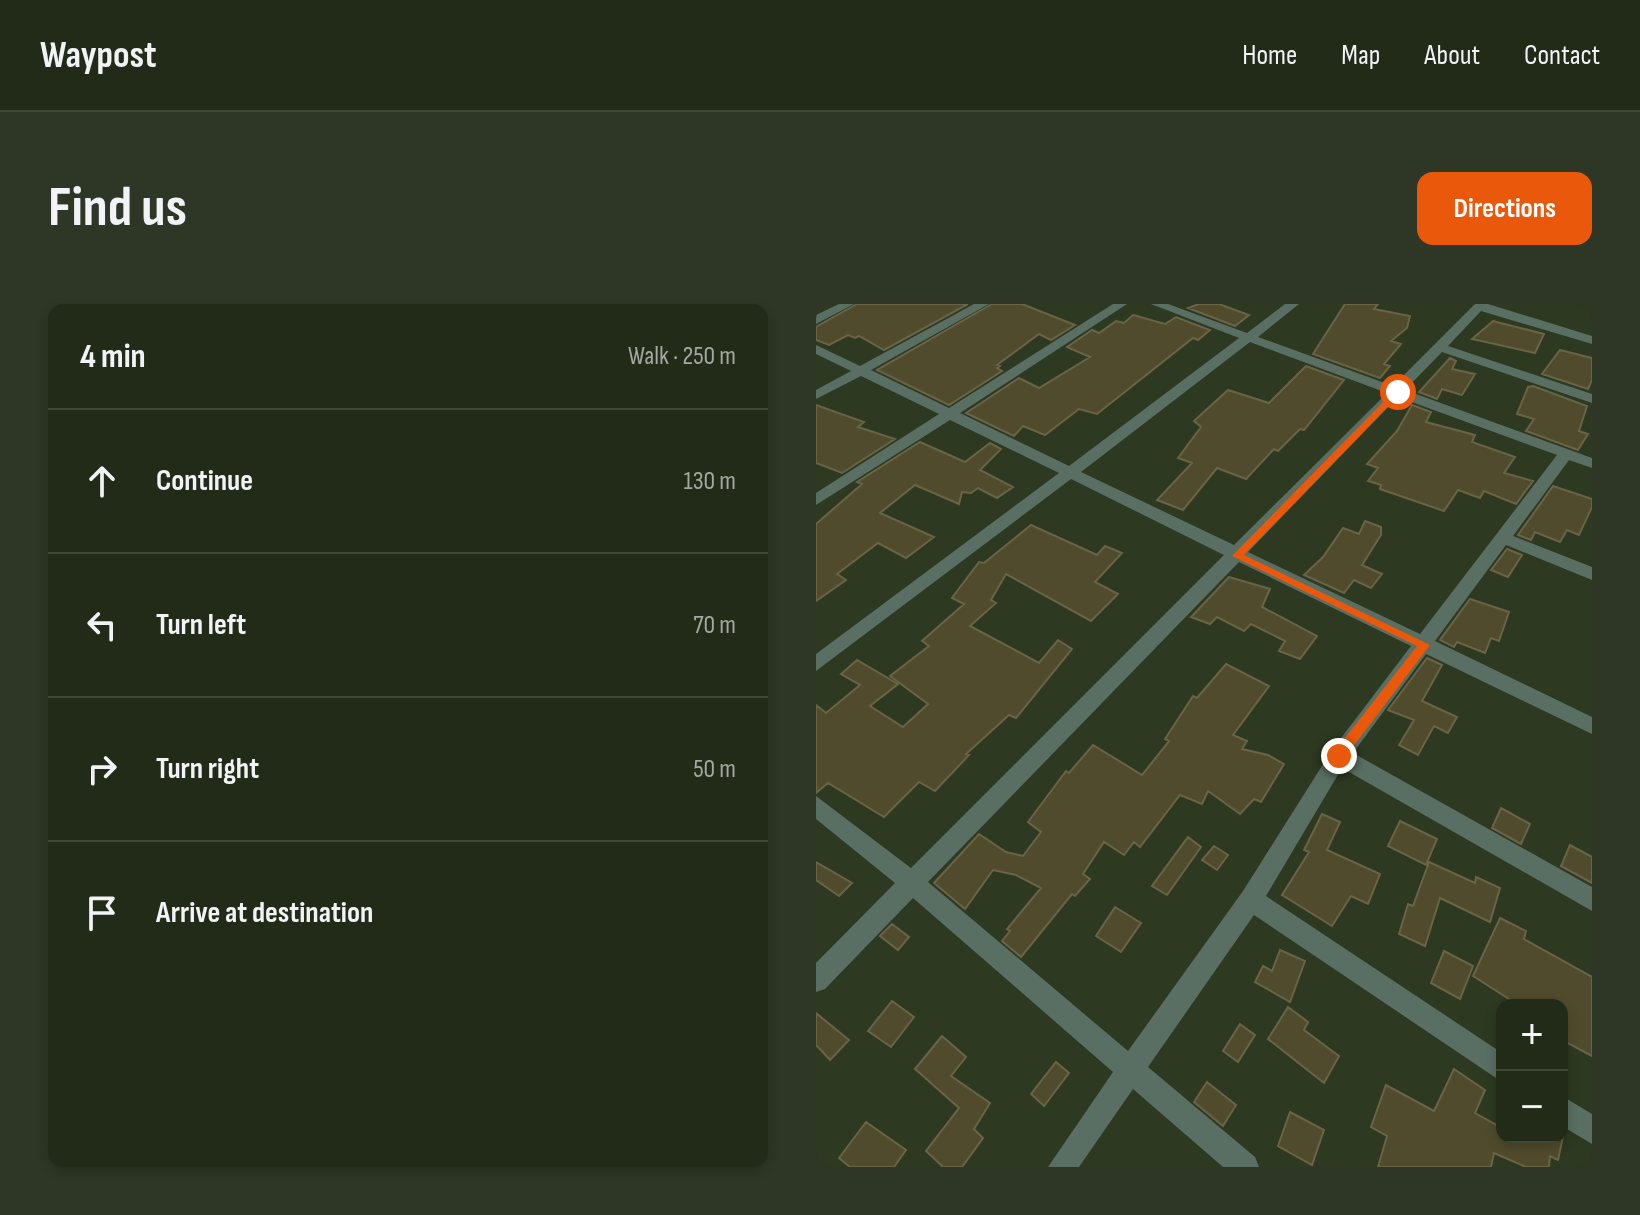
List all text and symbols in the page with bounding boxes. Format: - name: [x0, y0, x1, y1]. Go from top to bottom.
- text: Waypost: [40, 33, 157, 78]
- text: Home: [1242, 39, 1297, 72]
- text: Map: [1341, 39, 1380, 72]
- text: About: [1424, 39, 1480, 72]
- text: Contact: [1524, 39, 1600, 72]
- button: Directions: [1417, 172, 1592, 245]
- text: Find us: [48, 175, 187, 242]
- text: 4 min: [80, 336, 146, 377]
- text: Walk · 250 m: [628, 341, 736, 372]
- route start: [1380, 374, 1416, 410]
- icon: ahead: [80, 459, 124, 503]
- text: Continue: [156, 463, 253, 499]
- text: 130 m: [684, 466, 736, 497]
- icon: left: [80, 603, 124, 647]
- text: Turn left: [156, 607, 246, 643]
- text: 70 m: [693, 610, 736, 641]
- route end: [1321, 738, 1357, 774]
- icon: right: [80, 747, 124, 791]
- text: Turn right: [156, 751, 259, 787]
- text: 50 m: [693, 754, 736, 785]
- icon: arrive: [80, 891, 124, 935]
- text: Arrive at destination: [156, 895, 373, 931]
- map controls: [1496, 999, 1568, 1143]
- button: +: [1496, 999, 1568, 1071]
- button: −: [1496, 1071, 1568, 1143]

